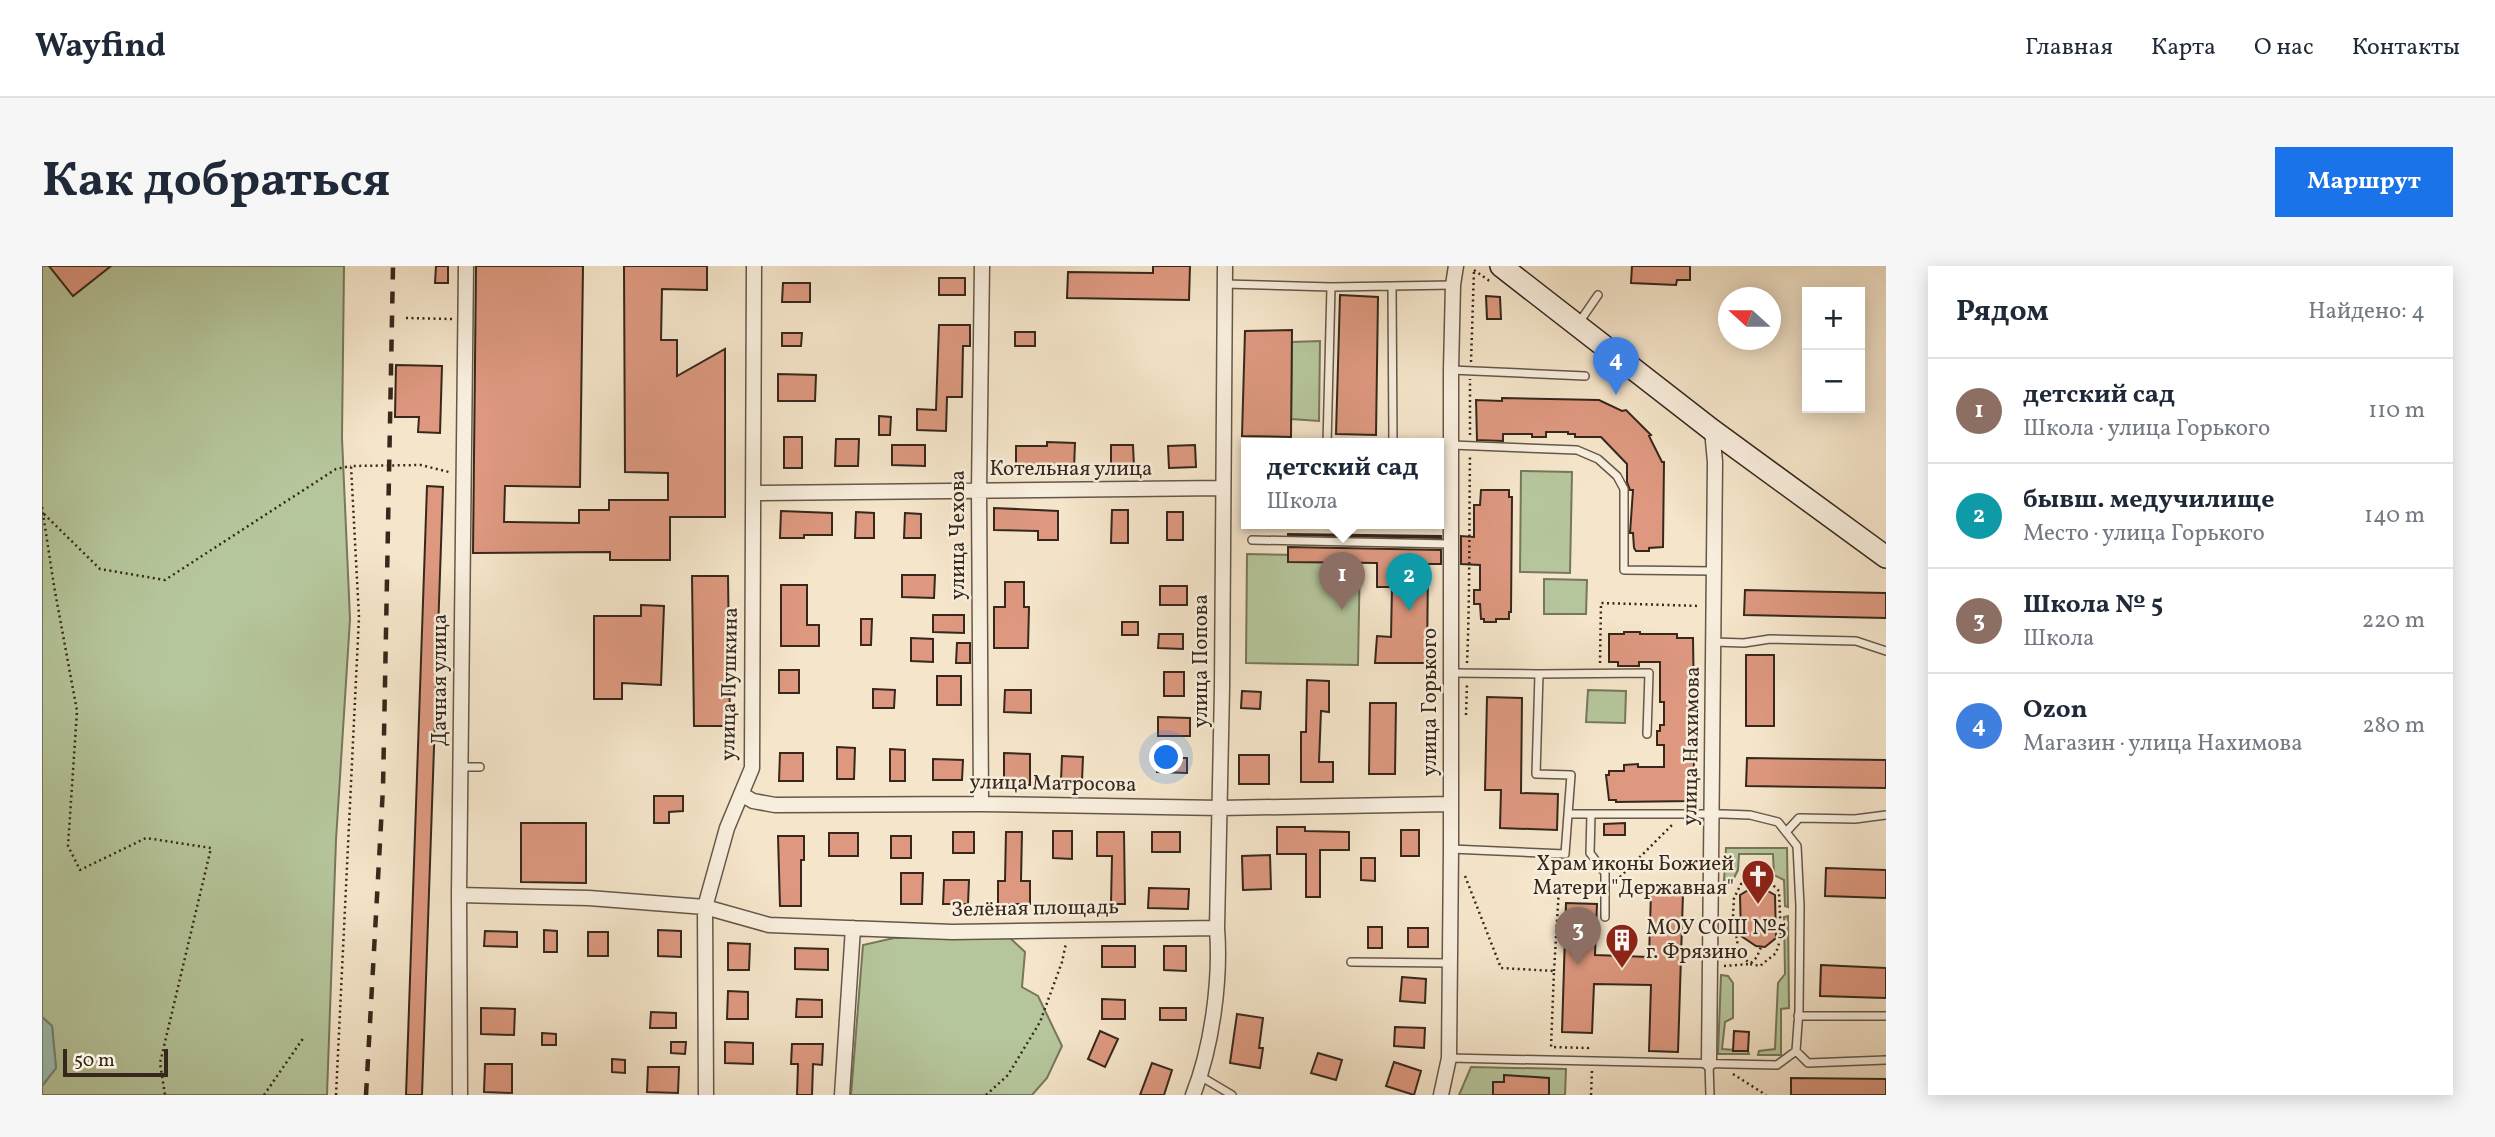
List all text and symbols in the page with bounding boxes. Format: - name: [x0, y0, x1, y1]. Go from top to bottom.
- text: Wayfind: [35, 25, 166, 71]
- text: Главная: [2025, 31, 2113, 65]
- text: Карта: [2151, 31, 2216, 65]
- text: О нас: [2254, 31, 2314, 65]
- text: Контакты: [2352, 31, 2460, 65]
- button: Маршрут: [2275, 147, 2453, 217]
- text: Как добраться: [42, 148, 390, 217]
- north arrow: [1718, 287, 1781, 350]
- map controls: [1802, 287, 1865, 413]
- button: +: [1802, 287, 1865, 350]
- text: Рядом: [1956, 291, 2049, 333]
- text: Найдено: 4: [2308, 296, 2425, 328]
- pin: 4: [1593, 337, 1639, 395]
- button: −: [1802, 350, 1865, 413]
- text: детский сад: [2023, 377, 2175, 413]
- text: 1: [1974, 395, 1984, 427]
- text: 110 m: [2368, 395, 2425, 427]
- text: Школа · улица Горького: [2023, 413, 2270, 445]
- popup: [1241, 438, 1444, 529]
- text: детский сад: [1267, 450, 1418, 486]
- street label: Котельная улица: [990, 455, 1152, 484]
- street label: улица Чехова: [944, 470, 973, 600]
- text: бывш. медучилище: [2023, 482, 2274, 518]
- text: Школа: [1267, 486, 1338, 518]
- text: 2: [1973, 500, 1985, 532]
- text: 140 m: [2364, 500, 2425, 532]
- text: Место · улица Горького: [2023, 518, 2265, 550]
- pin: 1: [1319, 552, 1365, 610]
- pin: 2: [1386, 553, 1432, 611]
- text: Школа № 5: [2023, 587, 2163, 623]
- street label: улица Попова: [1187, 594, 1216, 728]
- text: 3: [1973, 605, 1985, 637]
- text: 220 m: [2362, 605, 2425, 637]
- street label: улица Пушкина: [714, 607, 746, 761]
- street label: Дачная улица: [426, 614, 455, 746]
- text: Школа: [2023, 623, 2094, 655]
- street label: улица Горького: [1416, 628, 1445, 776]
- street label: улица Нахимова: [1676, 666, 1708, 826]
- text: Ozon: [2023, 692, 2088, 728]
- text: 4: [1972, 710, 1986, 742]
- text: 280 m: [2362, 710, 2425, 742]
- text: Магазин · улица Нахимова: [2023, 728, 2303, 760]
- your location: [1149, 740, 1183, 774]
- street label: улица Матросова: [969, 768, 1137, 800]
- place label: Храм иконы Божией Матери "Державная": [1533, 850, 1734, 903]
- church icon: Храм иконы Божией Матери "Державная": [1739, 857, 1777, 906]
- street label: Зелёная площадь: [951, 893, 1119, 925]
- pin: 3: [1555, 907, 1601, 965]
- place label: МОУ СОШ №5 г. Фрязино: [1646, 914, 1787, 967]
- building icon: МОУ СОШ №5 г. Фрязино: [1603, 921, 1641, 970]
- scale bar: [63, 1046, 168, 1078]
- text: 50 m: [74, 1048, 115, 1074]

